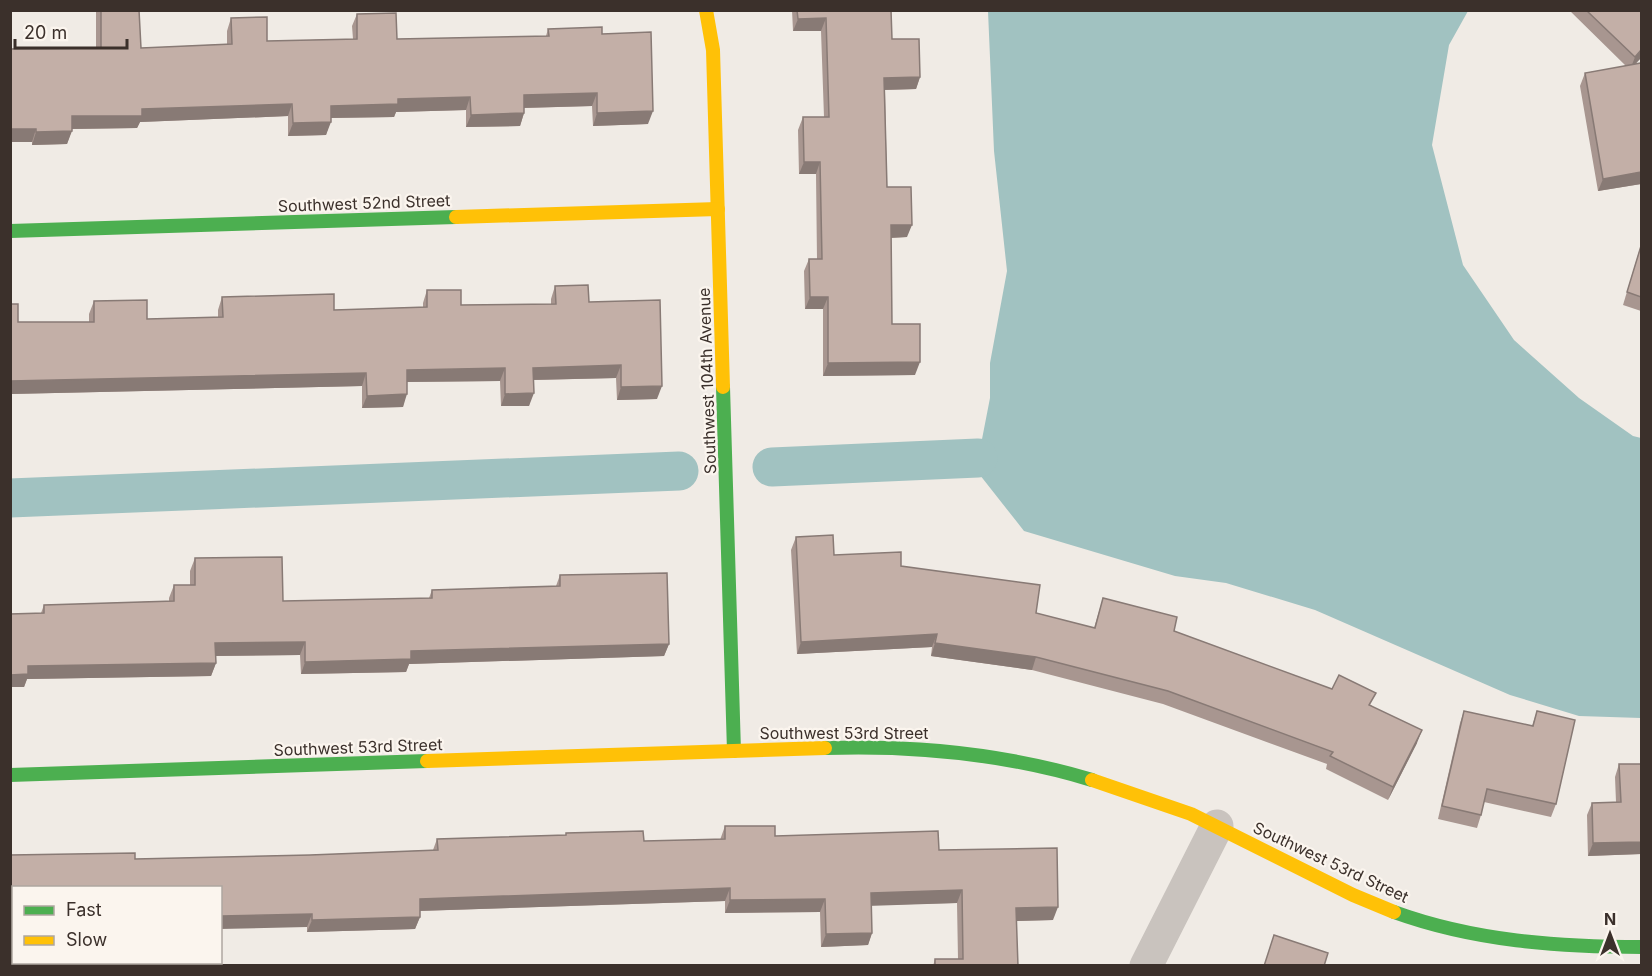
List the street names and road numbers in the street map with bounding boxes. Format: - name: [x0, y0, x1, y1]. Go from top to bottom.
- street label: Southwest 52nd Street: [277, 190, 451, 216]
- street label: Southwest 104th Avenue: [694, 287, 720, 475]
- street label: Southwest 53rd Street: [759, 723, 929, 743]
- street label: Southwest 53rd Street: [273, 734, 443, 760]
- street label: Southwest 53rd Street: [1250, 817, 1412, 907]

